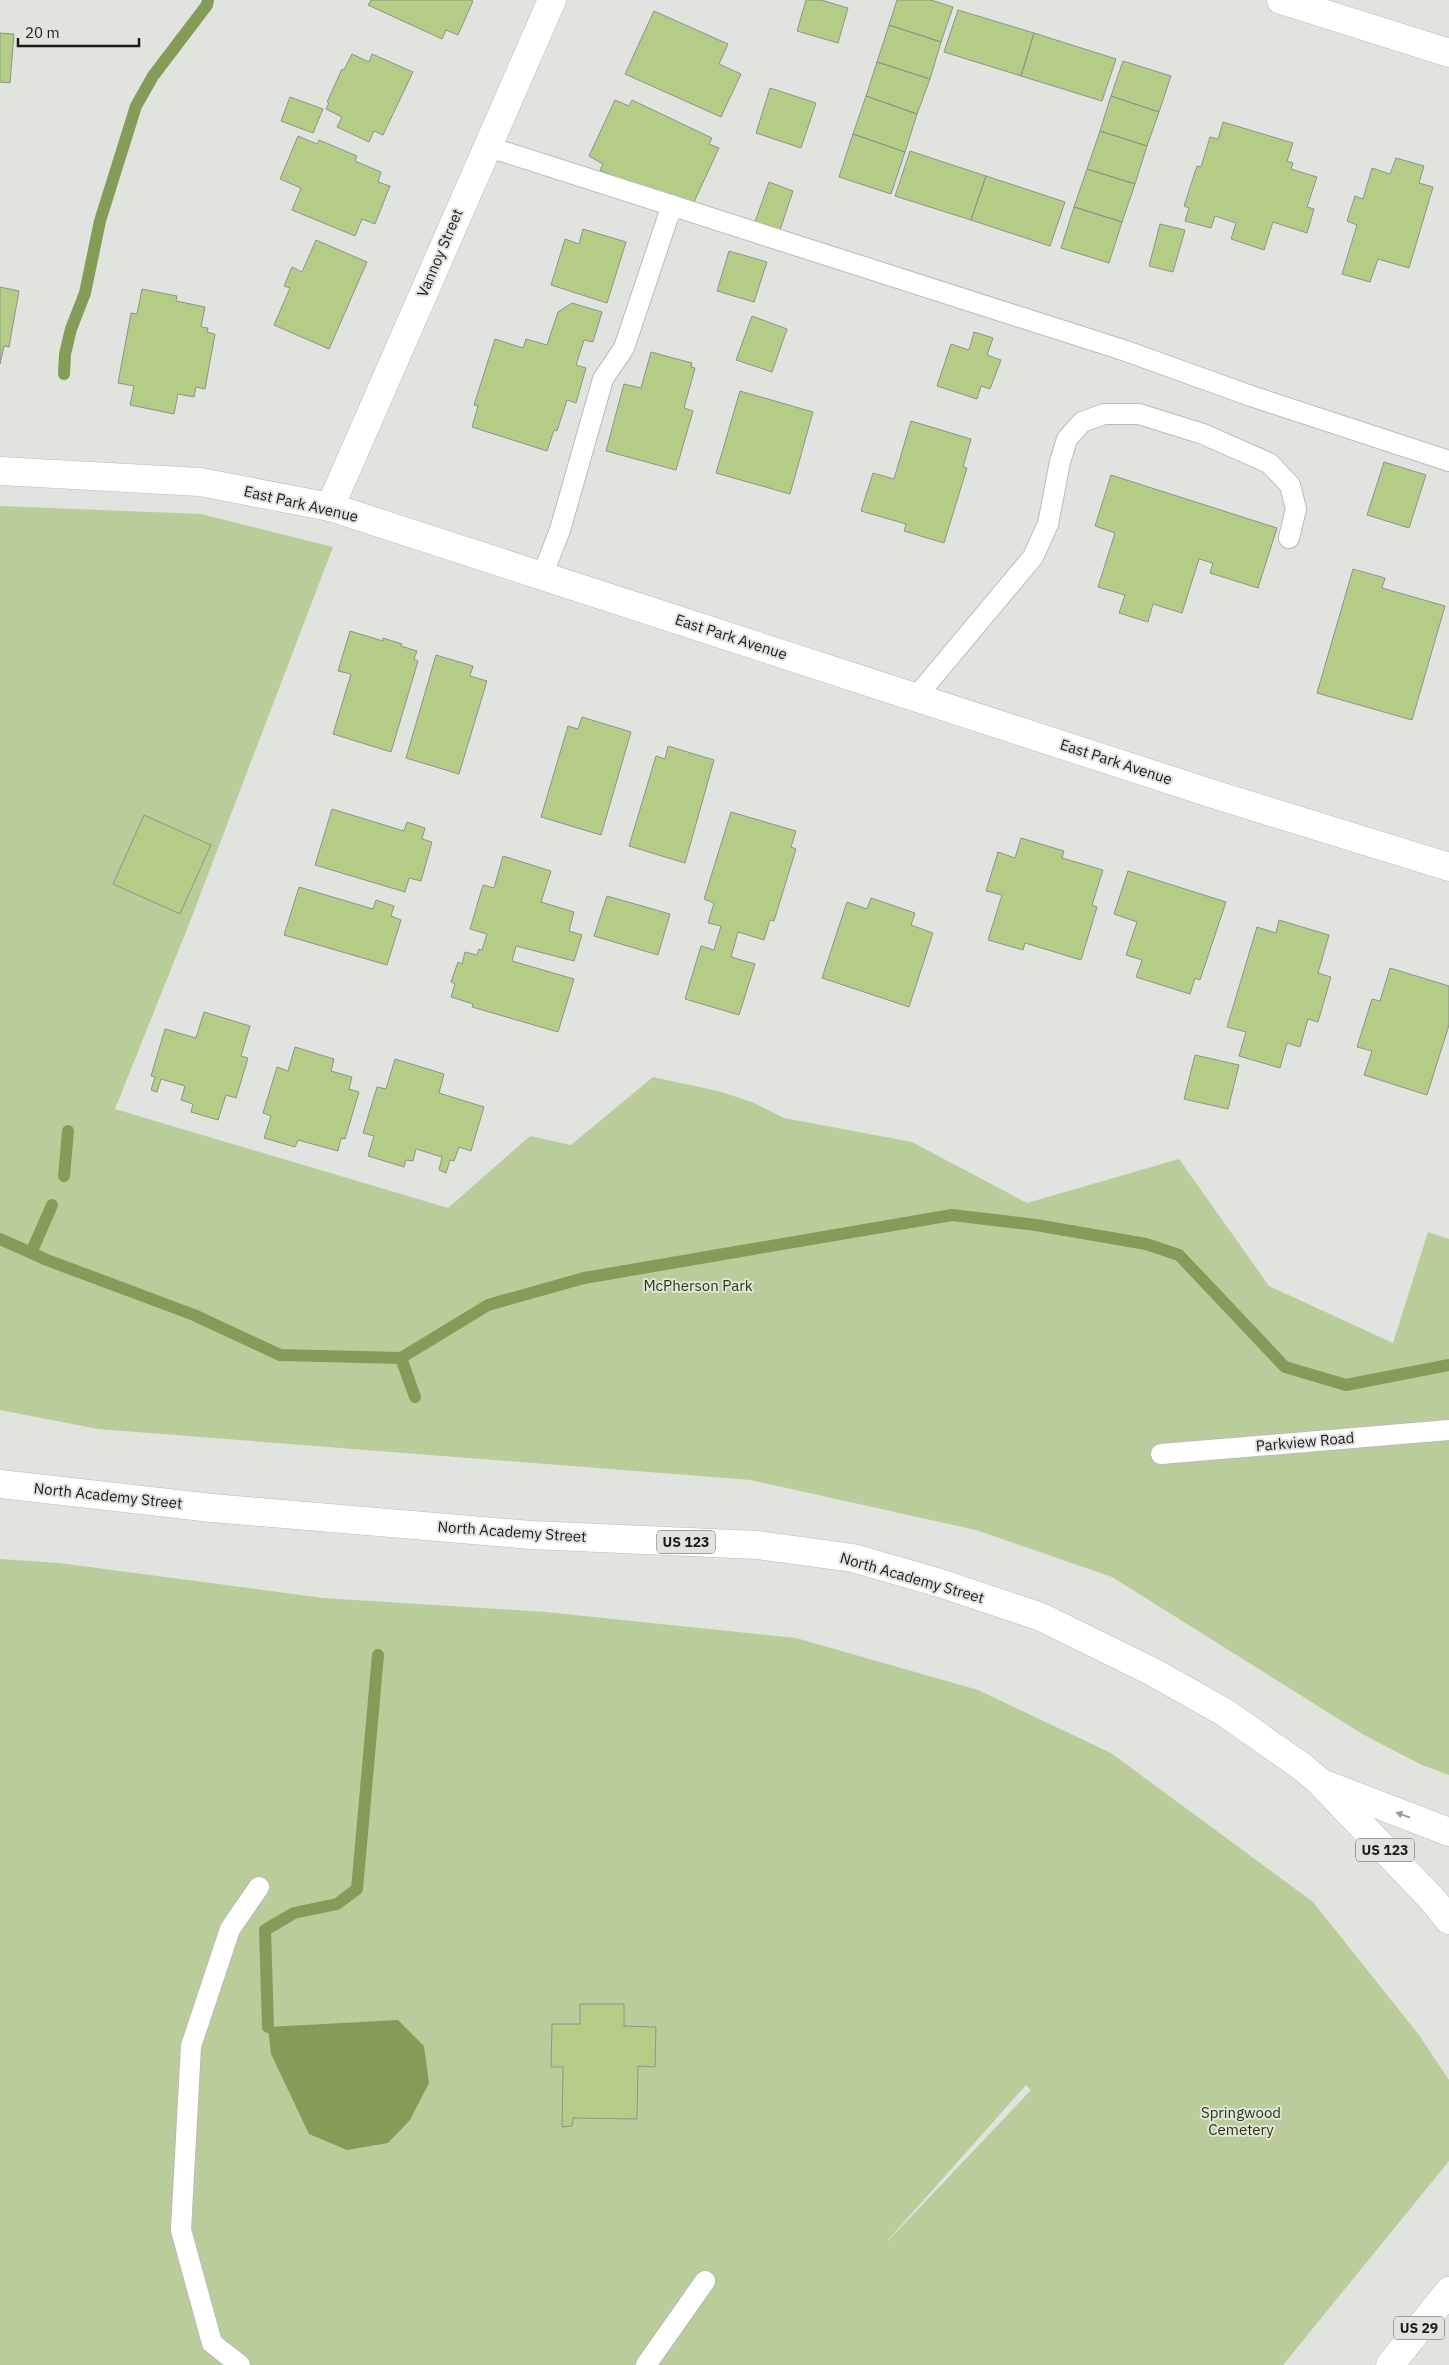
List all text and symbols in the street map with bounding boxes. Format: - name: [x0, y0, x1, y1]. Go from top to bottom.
- scale bar: [18, 15, 139, 47]
- text: 20 m: [25, 23, 60, 42]
- street label: Vannoy Street: [412, 206, 467, 300]
- street label: East Park Avenue: [242, 481, 360, 526]
- street label: East Park Avenue: [673, 609, 790, 664]
- street label: East Park Avenue: [1058, 734, 1175, 789]
- park label: McPherson Park: [643, 1276, 753, 1295]
- street label: Parkview Road: [1255, 1428, 1355, 1455]
- street label: North Academy Street: [33, 1478, 183, 1513]
- street label: North Academy Street: [437, 1517, 587, 1546]
- road number: US 123: [657, 1530, 715, 1554]
- street label: North Academy Street: [838, 1548, 986, 1607]
- one-way arrow: [1395, 1811, 1410, 1819]
- road number: US 123: [1356, 1838, 1414, 1862]
- park label: Springwood Cemetery: [1201, 2103, 1281, 2139]
- road number: US 29: [1394, 2316, 1444, 2340]

